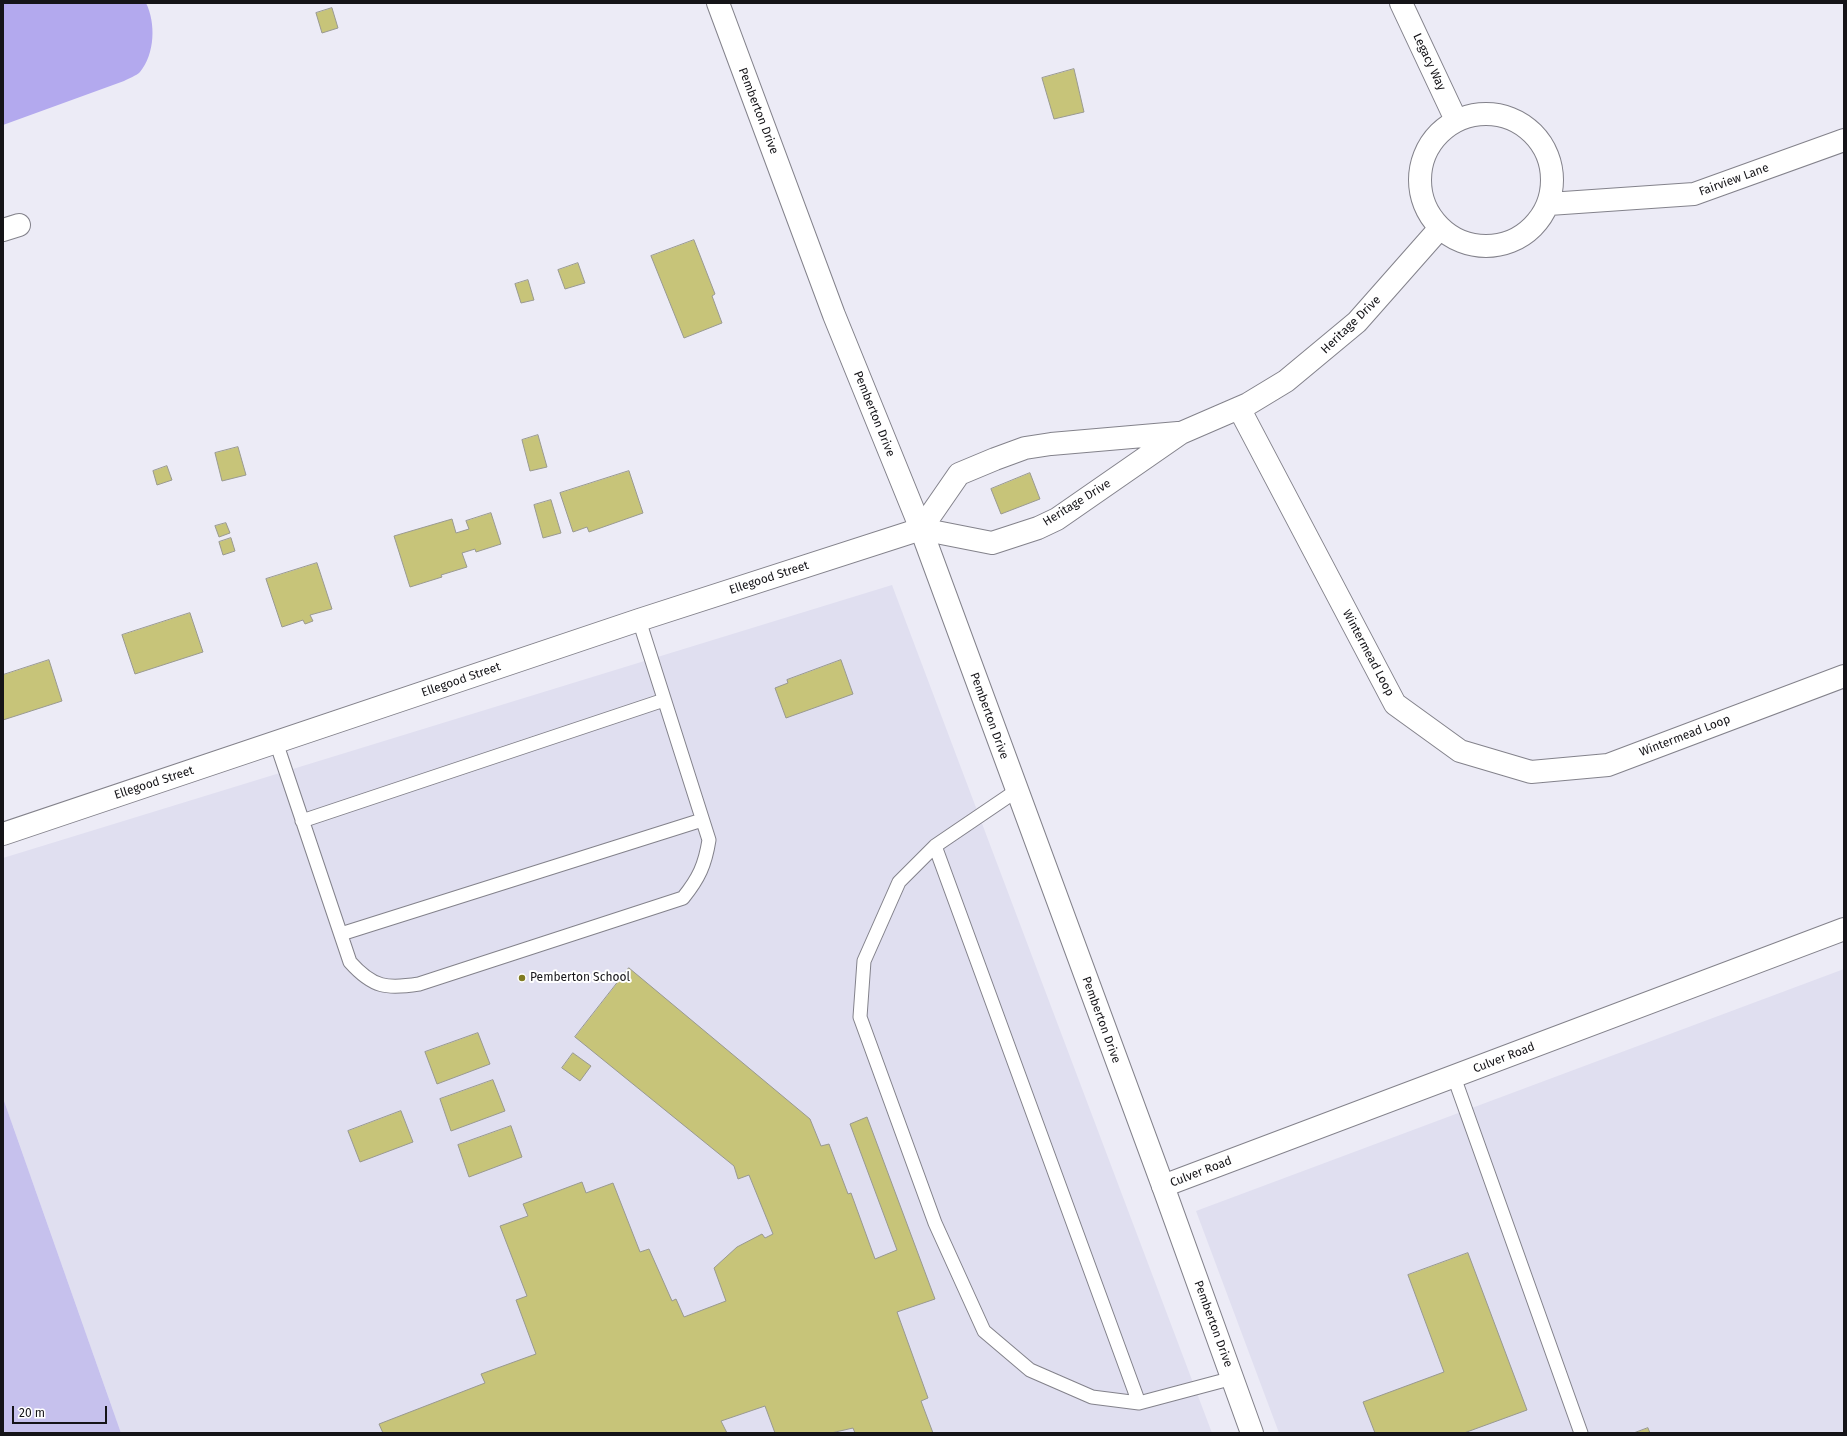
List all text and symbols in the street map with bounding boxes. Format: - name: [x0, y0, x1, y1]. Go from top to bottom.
- street label: Legacy Way: [1410, 31, 1448, 93]
- street label: Pemberton Drive: [735, 66, 781, 156]
- street label: Fairview Lane: [1697, 161, 1771, 199]
- street label: Heritage Drive: [1318, 293, 1384, 357]
- street label: Pemberton Drive: [850, 369, 898, 459]
- street label: Heritage Drive: [1040, 476, 1114, 530]
- street label: Ellegood Street: [727, 558, 811, 598]
- street label: Wintermead Loop: [1339, 607, 1397, 699]
- street label: Ellegood Street: [420, 660, 502, 700]
- street label: Pemberton Drive: [967, 671, 1011, 761]
- street label: Wintermead Loop: [1638, 712, 1732, 760]
- street label: Ellegood Street: [112, 763, 196, 803]
- place label: Pemberton School: [530, 971, 630, 985]
- marker: Pemberton School: [517, 973, 527, 983]
- street label: Pemberton Drive: [1079, 975, 1123, 1065]
- street label: Culver Road: [1471, 1040, 1537, 1076]
- street label: Culver Road: [1168, 1154, 1234, 1190]
- street label: Pemberton Drive: [1191, 1279, 1235, 1369]
- scale bar: [14, 1398, 109, 1424]
- text: 20 m: [19, 1406, 45, 1420]

